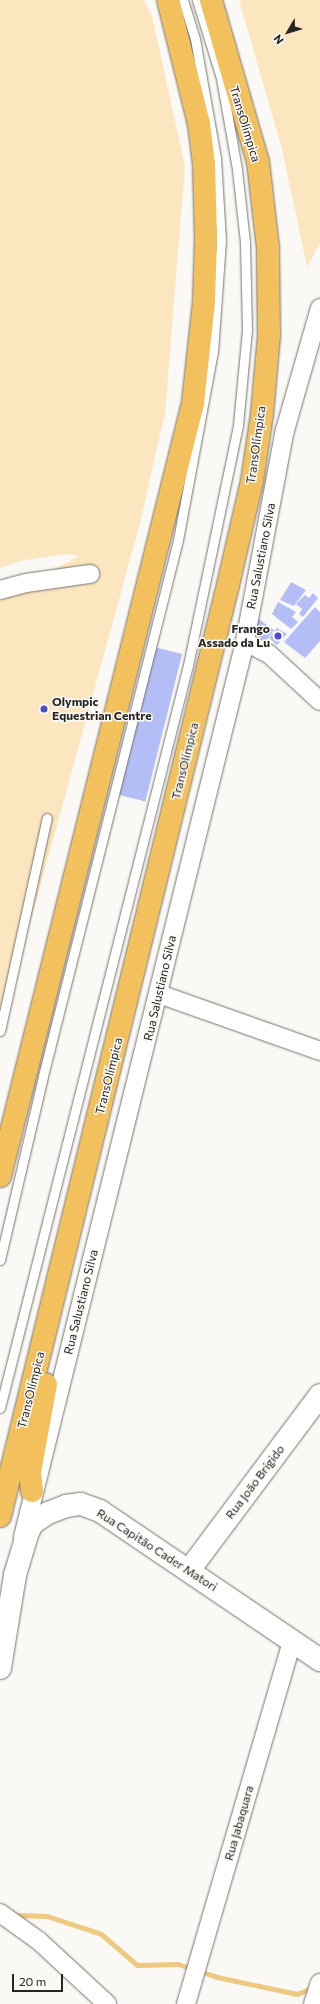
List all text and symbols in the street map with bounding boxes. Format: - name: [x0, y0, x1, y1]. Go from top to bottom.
- north arrow: [268, 12, 308, 52]
- text: N: [270, 32, 286, 47]
- street label: TransOlímpica: [227, 84, 263, 164]
- street label: TransOlímpica: [243, 405, 269, 485]
- street label: Rua Salustiano Silva: [244, 502, 278, 610]
- place label: Frango Assado da Lu: [198, 622, 270, 650]
- marker: Frango Assado da Lu: [273, 631, 283, 641]
- place label: Olympic Equestrian Centre: [52, 695, 151, 723]
- marker: Olympic Equestrian Centre: [39, 704, 49, 714]
- street label: TransOlímpica: [168, 721, 202, 801]
- street label: Rua Salustiano Silva: [141, 934, 179, 1042]
- street label: TransOlímpica: [92, 1036, 126, 1116]
- street label: Rua Salustiano Silva: [61, 1248, 101, 1356]
- street label: TransOlímpica: [14, 1350, 48, 1430]
- street label: Rua João Brígido: [222, 1442, 288, 1522]
- street label: Rua Capitão Cader Matori: [94, 1506, 220, 1594]
- street label: Rua Jabaquara: [221, 1784, 257, 1862]
- scale bar: [14, 1966, 65, 1992]
- text: 20 m: [19, 1974, 46, 1988]

